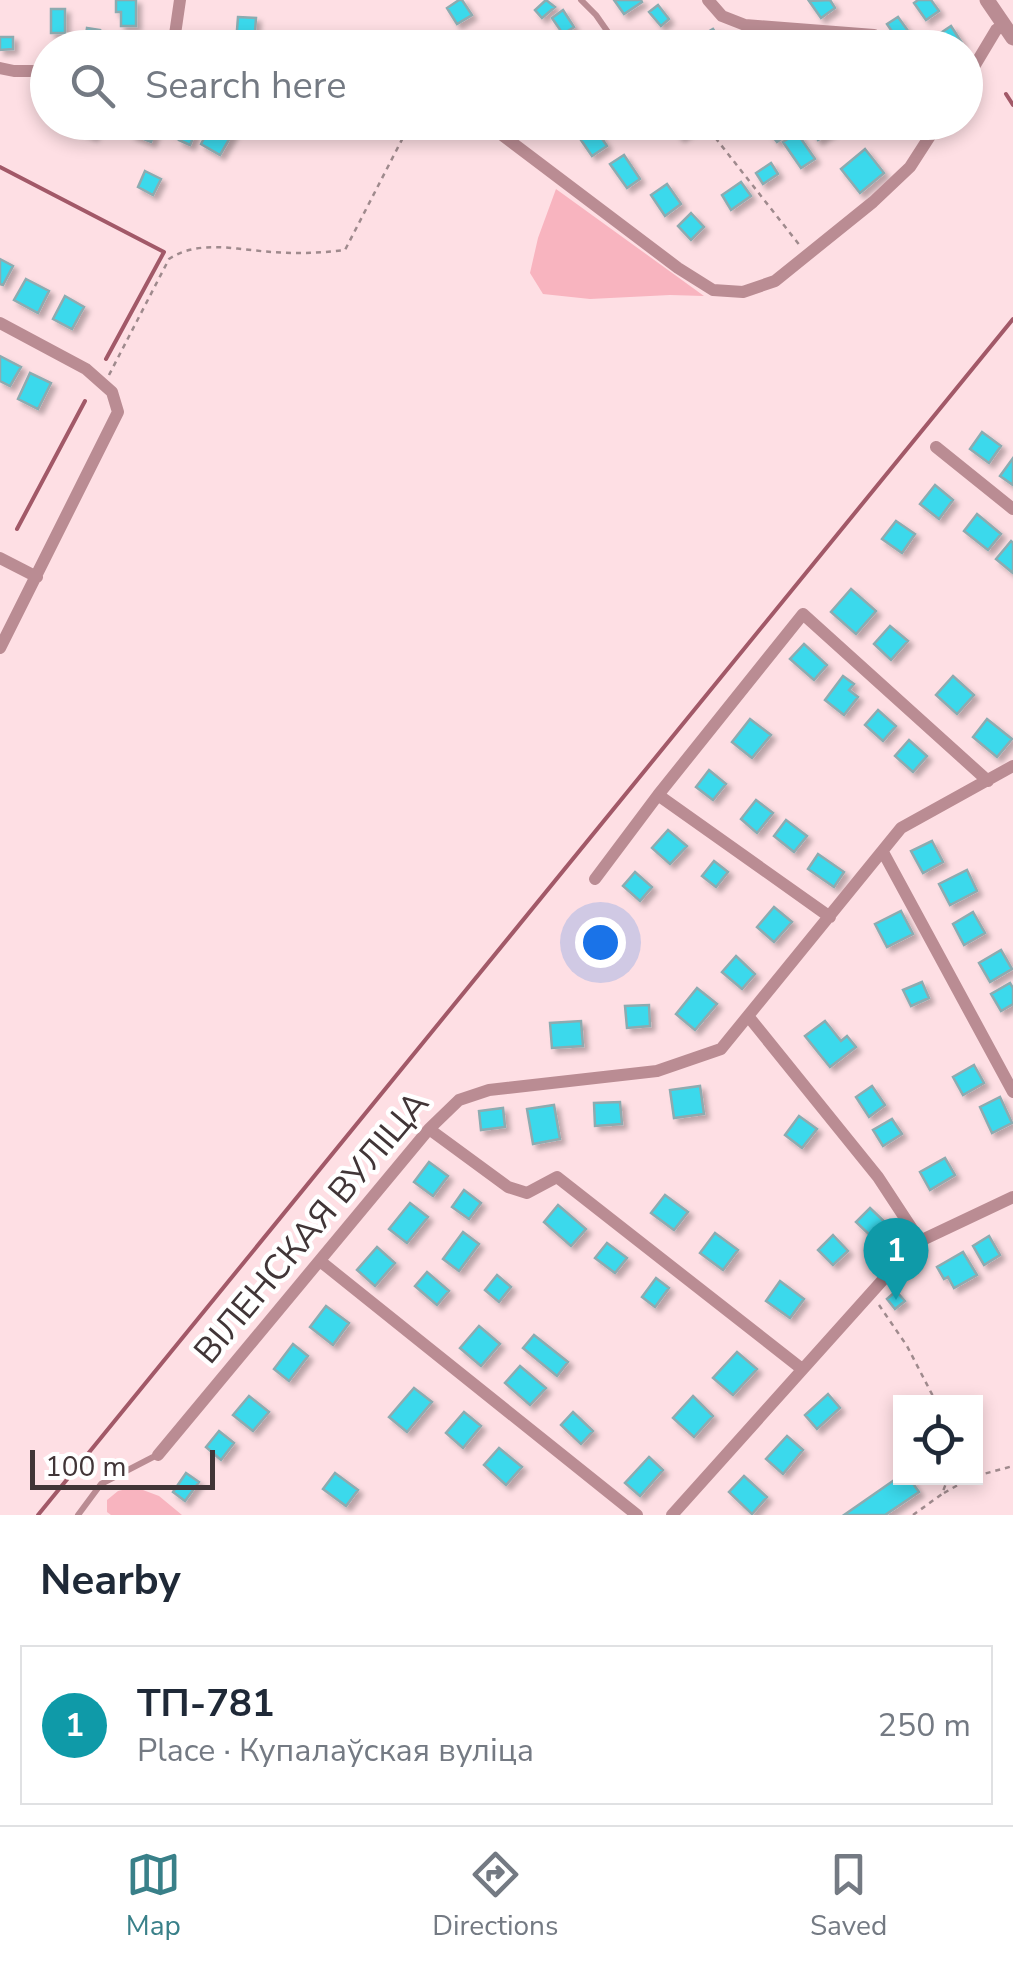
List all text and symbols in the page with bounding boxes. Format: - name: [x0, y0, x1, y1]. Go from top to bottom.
- search box: [30, 30, 983, 140]
- icon: search: [65, 58, 120, 113]
- text: Search here: [145, 60, 346, 111]
- your location: [575, 917, 626, 968]
- street label: ВІЛЕНСКАЯ ВУЛІЦА: [183, 1081, 439, 1373]
- pin: 1: [864, 1218, 928, 1300]
- map controls: [893, 1395, 983, 1485]
- button: locate: [893, 1395, 983, 1485]
- scale bar: [30, 1445, 215, 1490]
- text: 100 m: [45, 1448, 127, 1486]
- text: Nearby: [40, 1552, 181, 1609]
- text: ТП-781: [137, 1678, 275, 1729]
- text: 1: [65, 1704, 84, 1747]
- text: 250 m: [878, 1704, 971, 1747]
- text: Place · Купалаўская вуліца: [137, 1729, 534, 1772]
- tab: Map: [126, 1847, 181, 1945]
- tab: Directions: [432, 1847, 558, 1945]
- tab: Saved: [810, 1847, 887, 1945]

